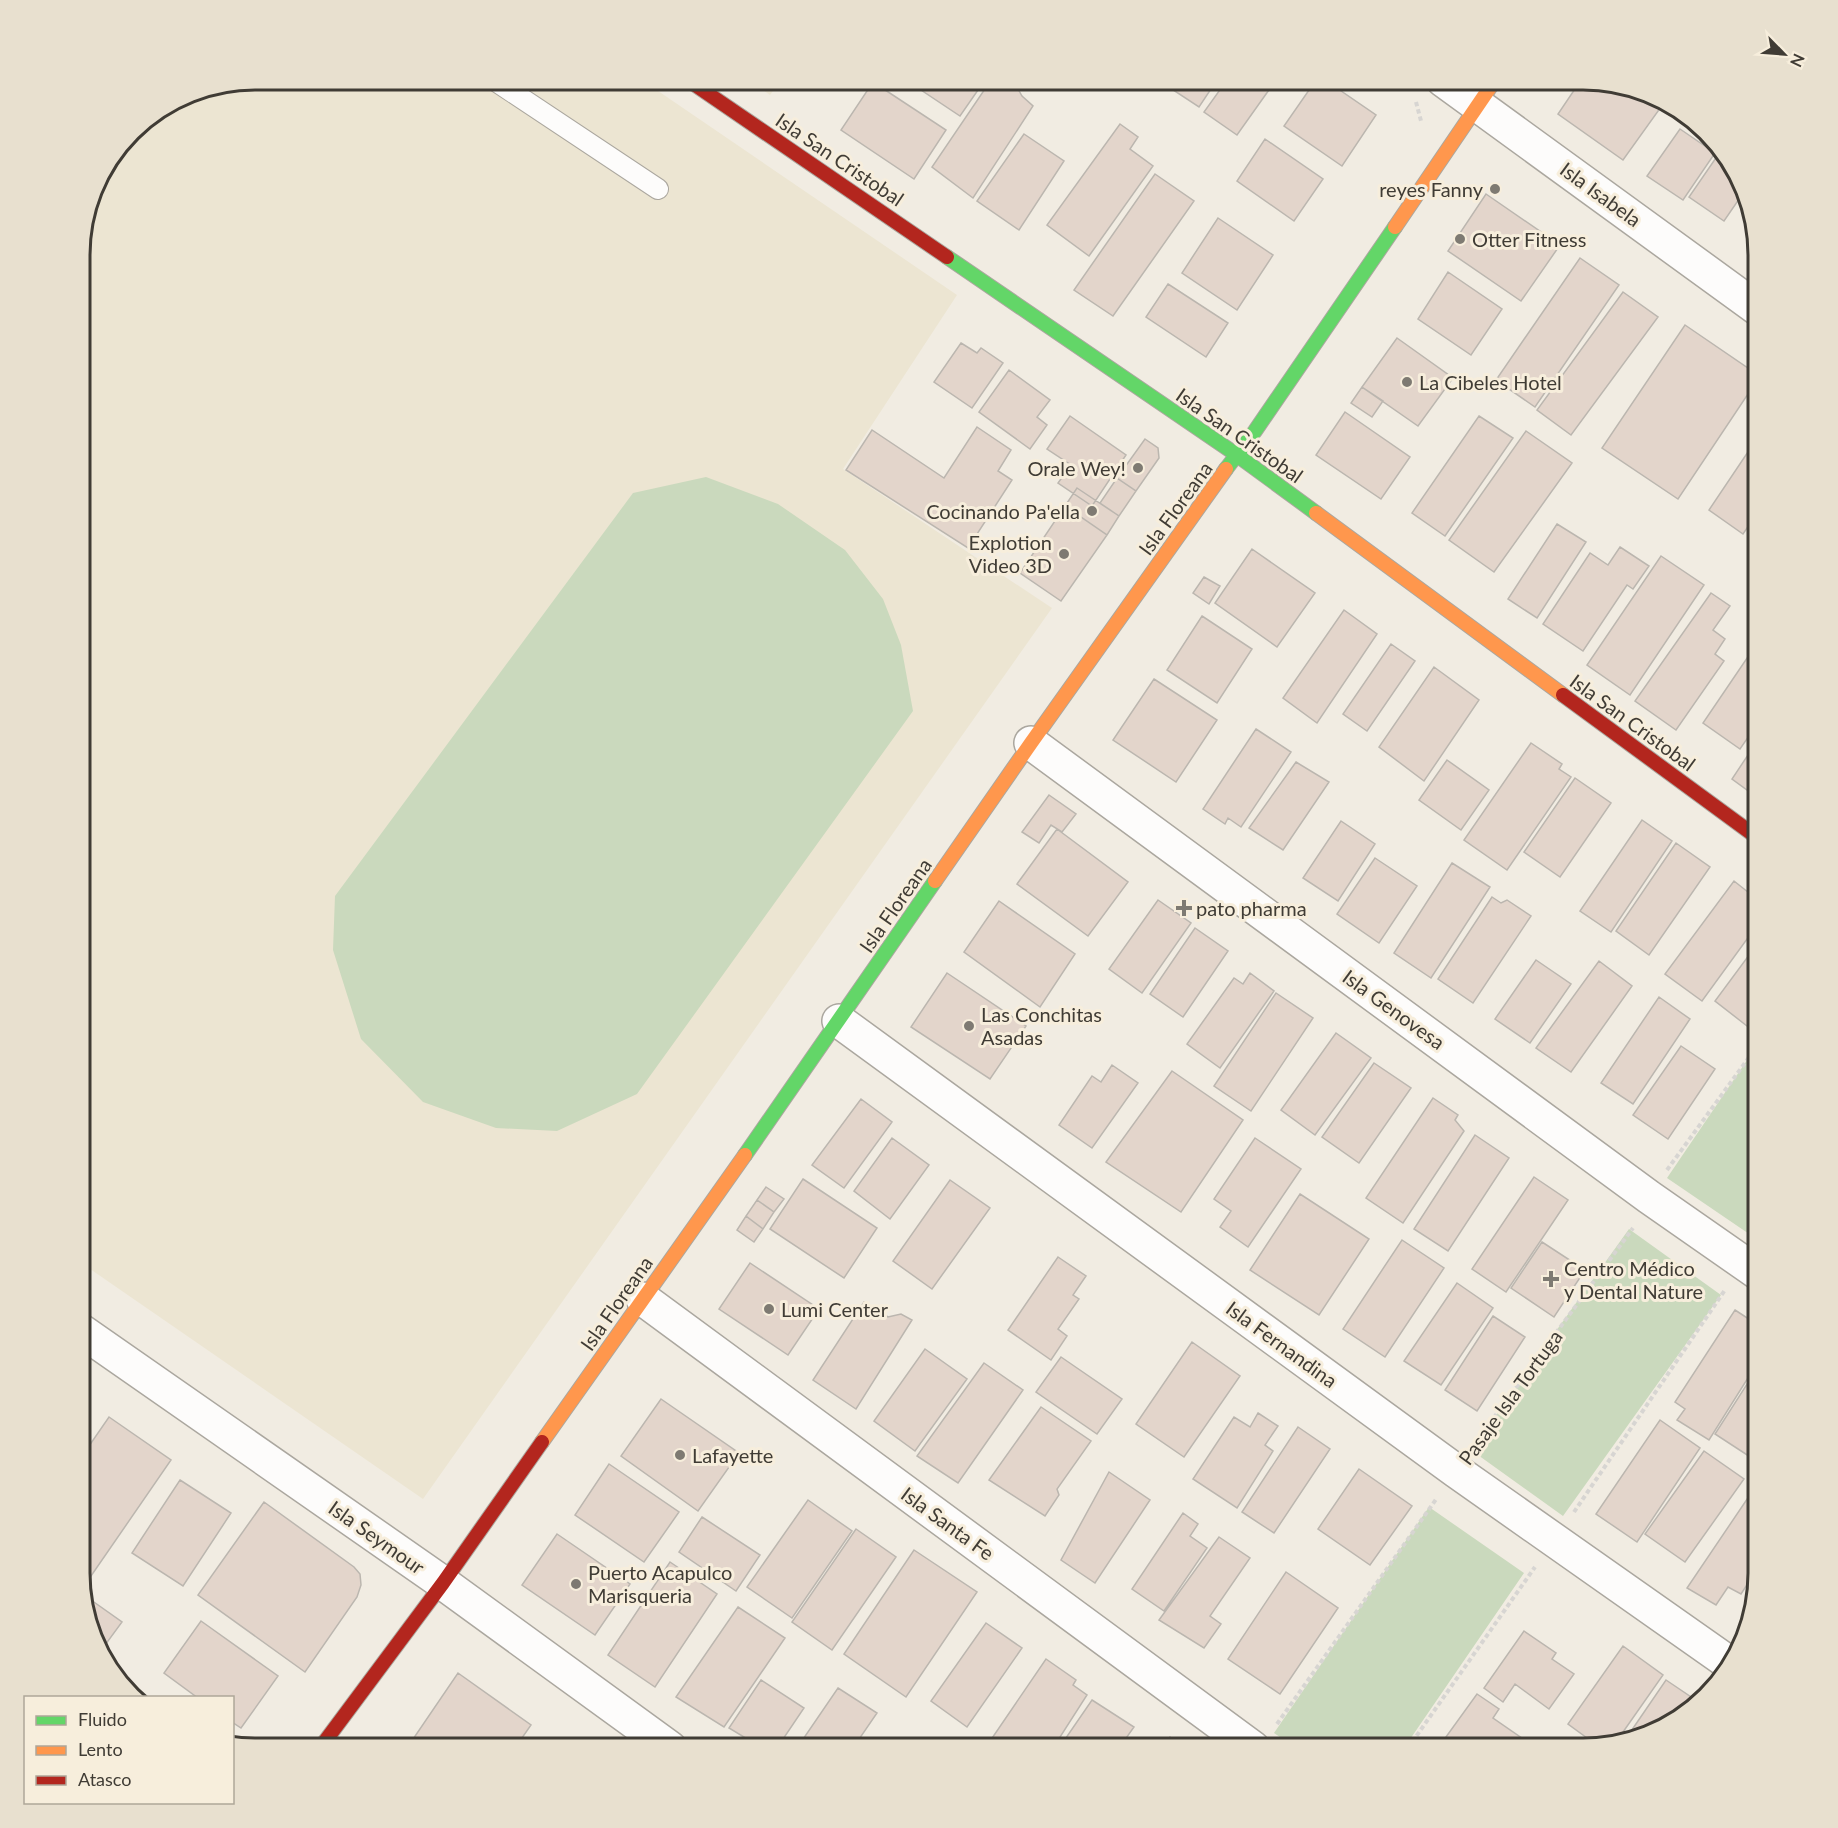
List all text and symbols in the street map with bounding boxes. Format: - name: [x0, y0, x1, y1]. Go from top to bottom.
- north arrow: [1754, 24, 1814, 84]
- text: N: [1787, 51, 1809, 70]
- street label: Isla San Cristobal: [772, 107, 908, 211]
- street label: Isla Isabela: [1556, 157, 1646, 231]
- place label: reyes Fanny: [1379, 177, 1484, 201]
- marker: reyes Fanny: [1488, 182, 1502, 196]
- place label: Otter Fitness: [1472, 227, 1586, 251]
- marker: Otter Fitness: [1453, 232, 1467, 246]
- place label: La Cibeles Hotel: [1419, 370, 1562, 394]
- marker: La Cibeles Hotel: [1400, 375, 1414, 389]
- street label: Isla San Cristobal: [1172, 382, 1308, 488]
- place label: Orale Wey!: [1027, 456, 1126, 480]
- street label: Isla Floreana: [1133, 457, 1217, 559]
- marker: Orale Wey!: [1131, 461, 1145, 475]
- place label: Cocinando Pa'ella: [926, 499, 1080, 523]
- marker: Cocinando Pa'ella: [1085, 504, 1099, 518]
- place label: Explotion Video 3D: [969, 530, 1052, 577]
- marker: Explotion Video 3D: [1057, 547, 1071, 561]
- street label: Isla San Cristobal: [1566, 668, 1700, 776]
- street label: Isla Floreana: [854, 853, 936, 957]
- place label: pato pharma: [1196, 896, 1307, 920]
- marker: pato pharma: [1177, 901, 1191, 915]
- street label: Isla Genovesa: [1338, 964, 1450, 1054]
- place label: Las Conchitas Asadas: [981, 1002, 1102, 1049]
- marker: Las Conchitas Asadas: [962, 1019, 976, 1033]
- street label: Isla Floreana: [575, 1251, 657, 1355]
- place label: Centro Médico y Dental Nature: [1564, 1256, 1703, 1303]
- marker: Centro Médico y Dental Nature: [1542, 1270, 1560, 1288]
- street label: Isla Fernandina: [1222, 1296, 1342, 1392]
- place label: Lumi Center: [781, 1297, 889, 1321]
- marker: Lumi Center: [762, 1302, 776, 1316]
- street label: Pasaje Isla Tortuga: [1453, 1325, 1567, 1469]
- place label: Lafayette: [692, 1443, 773, 1467]
- marker: Lafayette: [673, 1448, 687, 1462]
- street label: Isla Santa Fe: [897, 1481, 999, 1565]
- street label: Isla Seymour: [325, 1495, 430, 1579]
- place label: Puerto Acapulco Marisqueria: [588, 1560, 732, 1607]
- marker: Puerto Acapulco Marisqueria: [569, 1577, 583, 1591]
- legend: [24, 1696, 234, 1804]
- text: Fluido: [78, 1708, 127, 1730]
- text: Lento: [78, 1738, 123, 1760]
- text: Atasco: [78, 1768, 131, 1790]

